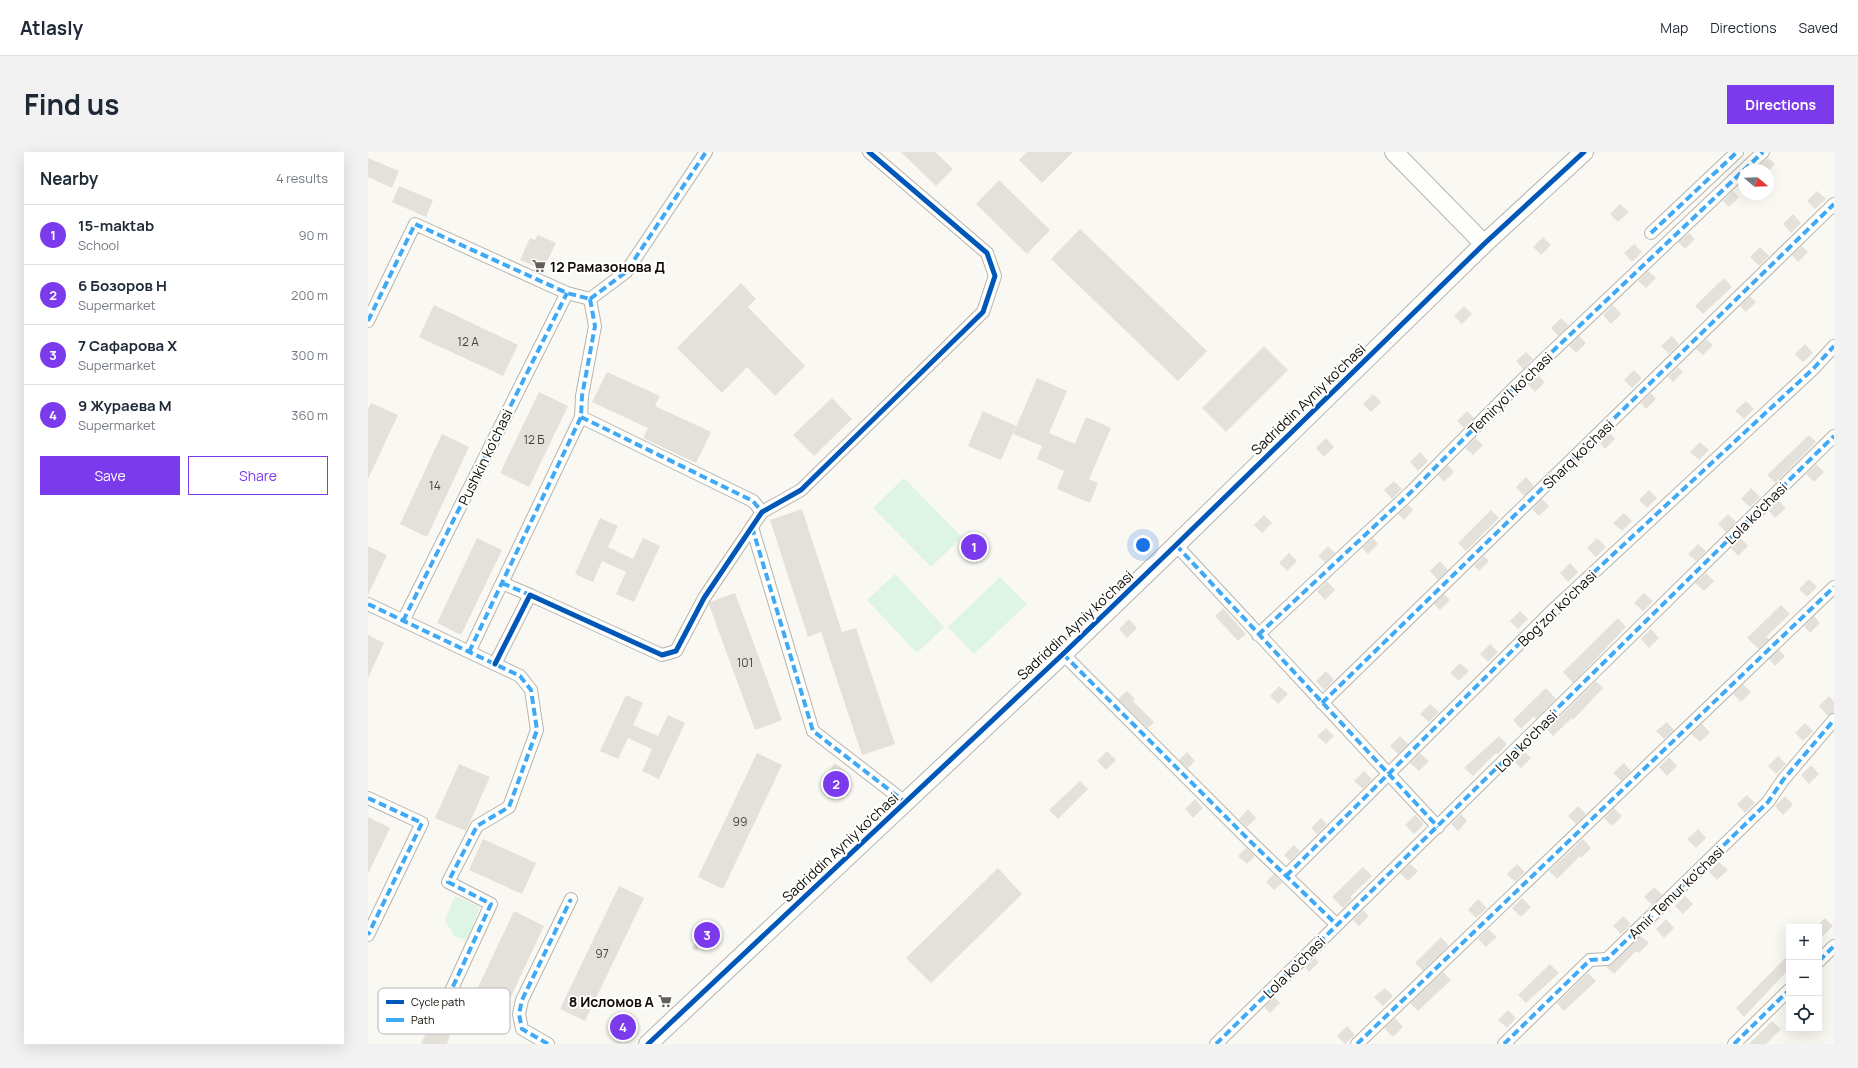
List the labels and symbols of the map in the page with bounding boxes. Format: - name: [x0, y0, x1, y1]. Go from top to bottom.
- north arrow: [1738, 164, 1774, 200]
- place label: 12 Рамазонова Д: [550, 257, 665, 276]
- supermarket icon: 12 Рамазонова Д: [531, 258, 547, 274]
- house number: 12 А: [457, 333, 479, 350]
- street label: Sadriddin Ayniy ko'chasi: [1247, 339, 1369, 459]
- street label: Temiryo'l ko'chasi: [1464, 348, 1556, 438]
- street label: Pushkin ko'chasi: [453, 406, 517, 508]
- street label: Sharq ko'chasi: [1538, 415, 1618, 493]
- house number: 12 Б: [523, 431, 545, 448]
- house number: 14: [429, 477, 441, 494]
- street label: Lola ko'chasi: [1721, 478, 1791, 548]
- pin: 1: [961, 532, 987, 562]
- your location: [1133, 535, 1153, 555]
- street label: Sadriddin Ayniy ko'chasi: [1013, 566, 1137, 684]
- street label: Bog'zor ko'chasi: [1514, 566, 1600, 650]
- house number: 101: [737, 654, 753, 671]
- street label: Lola ko'chasi: [1491, 706, 1561, 776]
- pin: 2: [823, 769, 849, 799]
- street label: Sadriddin Ayniy ko'chasi: [778, 788, 902, 906]
- house number: 99: [733, 813, 747, 830]
- street label: Amir Temur ko'chasi: [1624, 841, 1728, 943]
- pin: 3: [694, 920, 720, 950]
- street label: Lola ko'chasi: [1259, 932, 1329, 1002]
- house number: 97: [595, 945, 609, 962]
- legend: [378, 988, 510, 1034]
- place label: 8 Исломов А: [569, 992, 655, 1011]
- supermarket icon: 8 Исломов А: [657, 993, 673, 1009]
- text: Cycle path: [411, 994, 465, 1009]
- text: Path: [411, 1012, 434, 1027]
- pin: 4: [610, 1012, 636, 1042]

